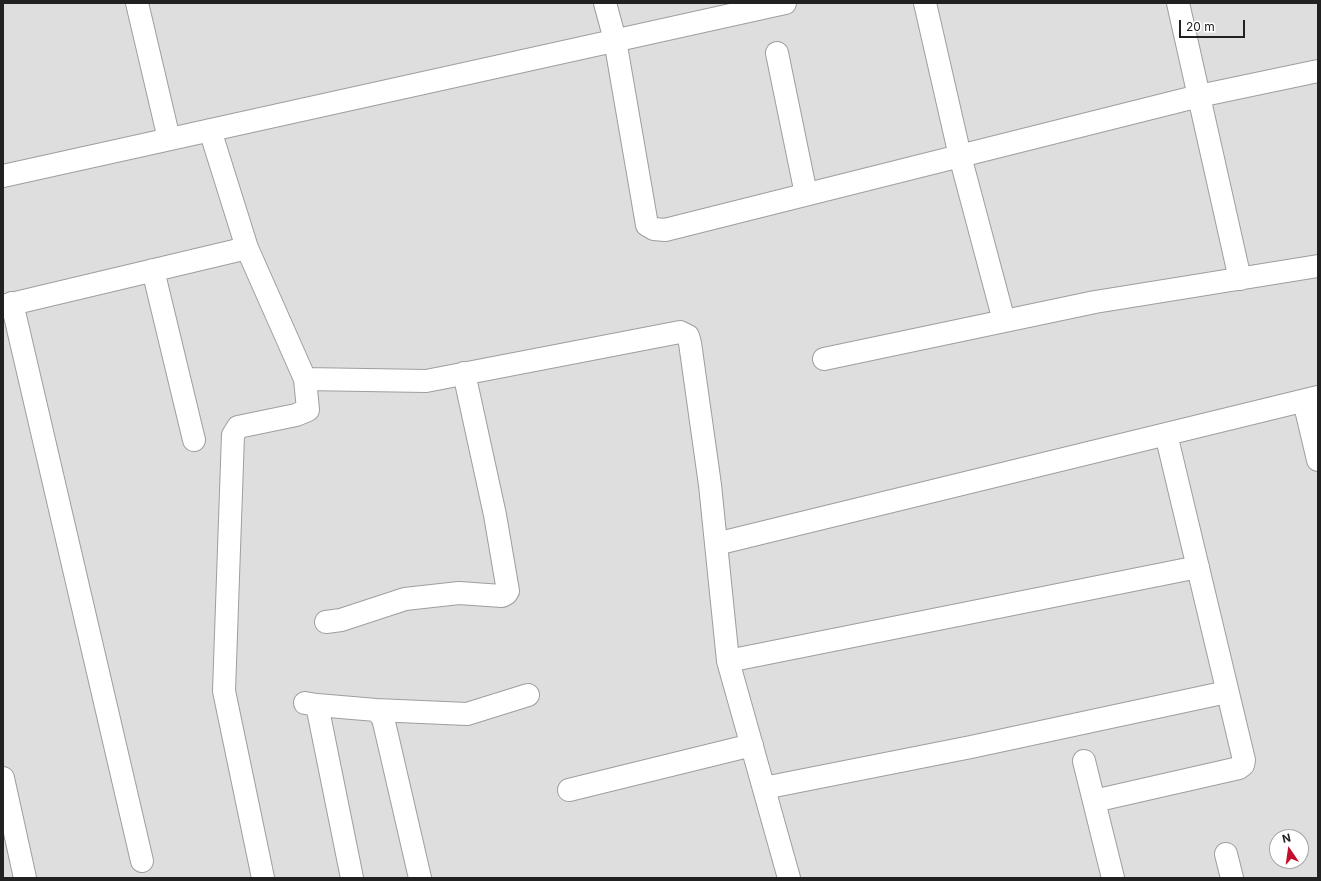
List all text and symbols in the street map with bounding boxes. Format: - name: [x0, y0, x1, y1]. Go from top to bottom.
- scale bar: [1181, 12, 1247, 38]
- text: 20 m: [1186, 19, 1215, 34]
- north arrow: [1269, 829, 1309, 869]
- text: N: [1281, 831, 1292, 846]

